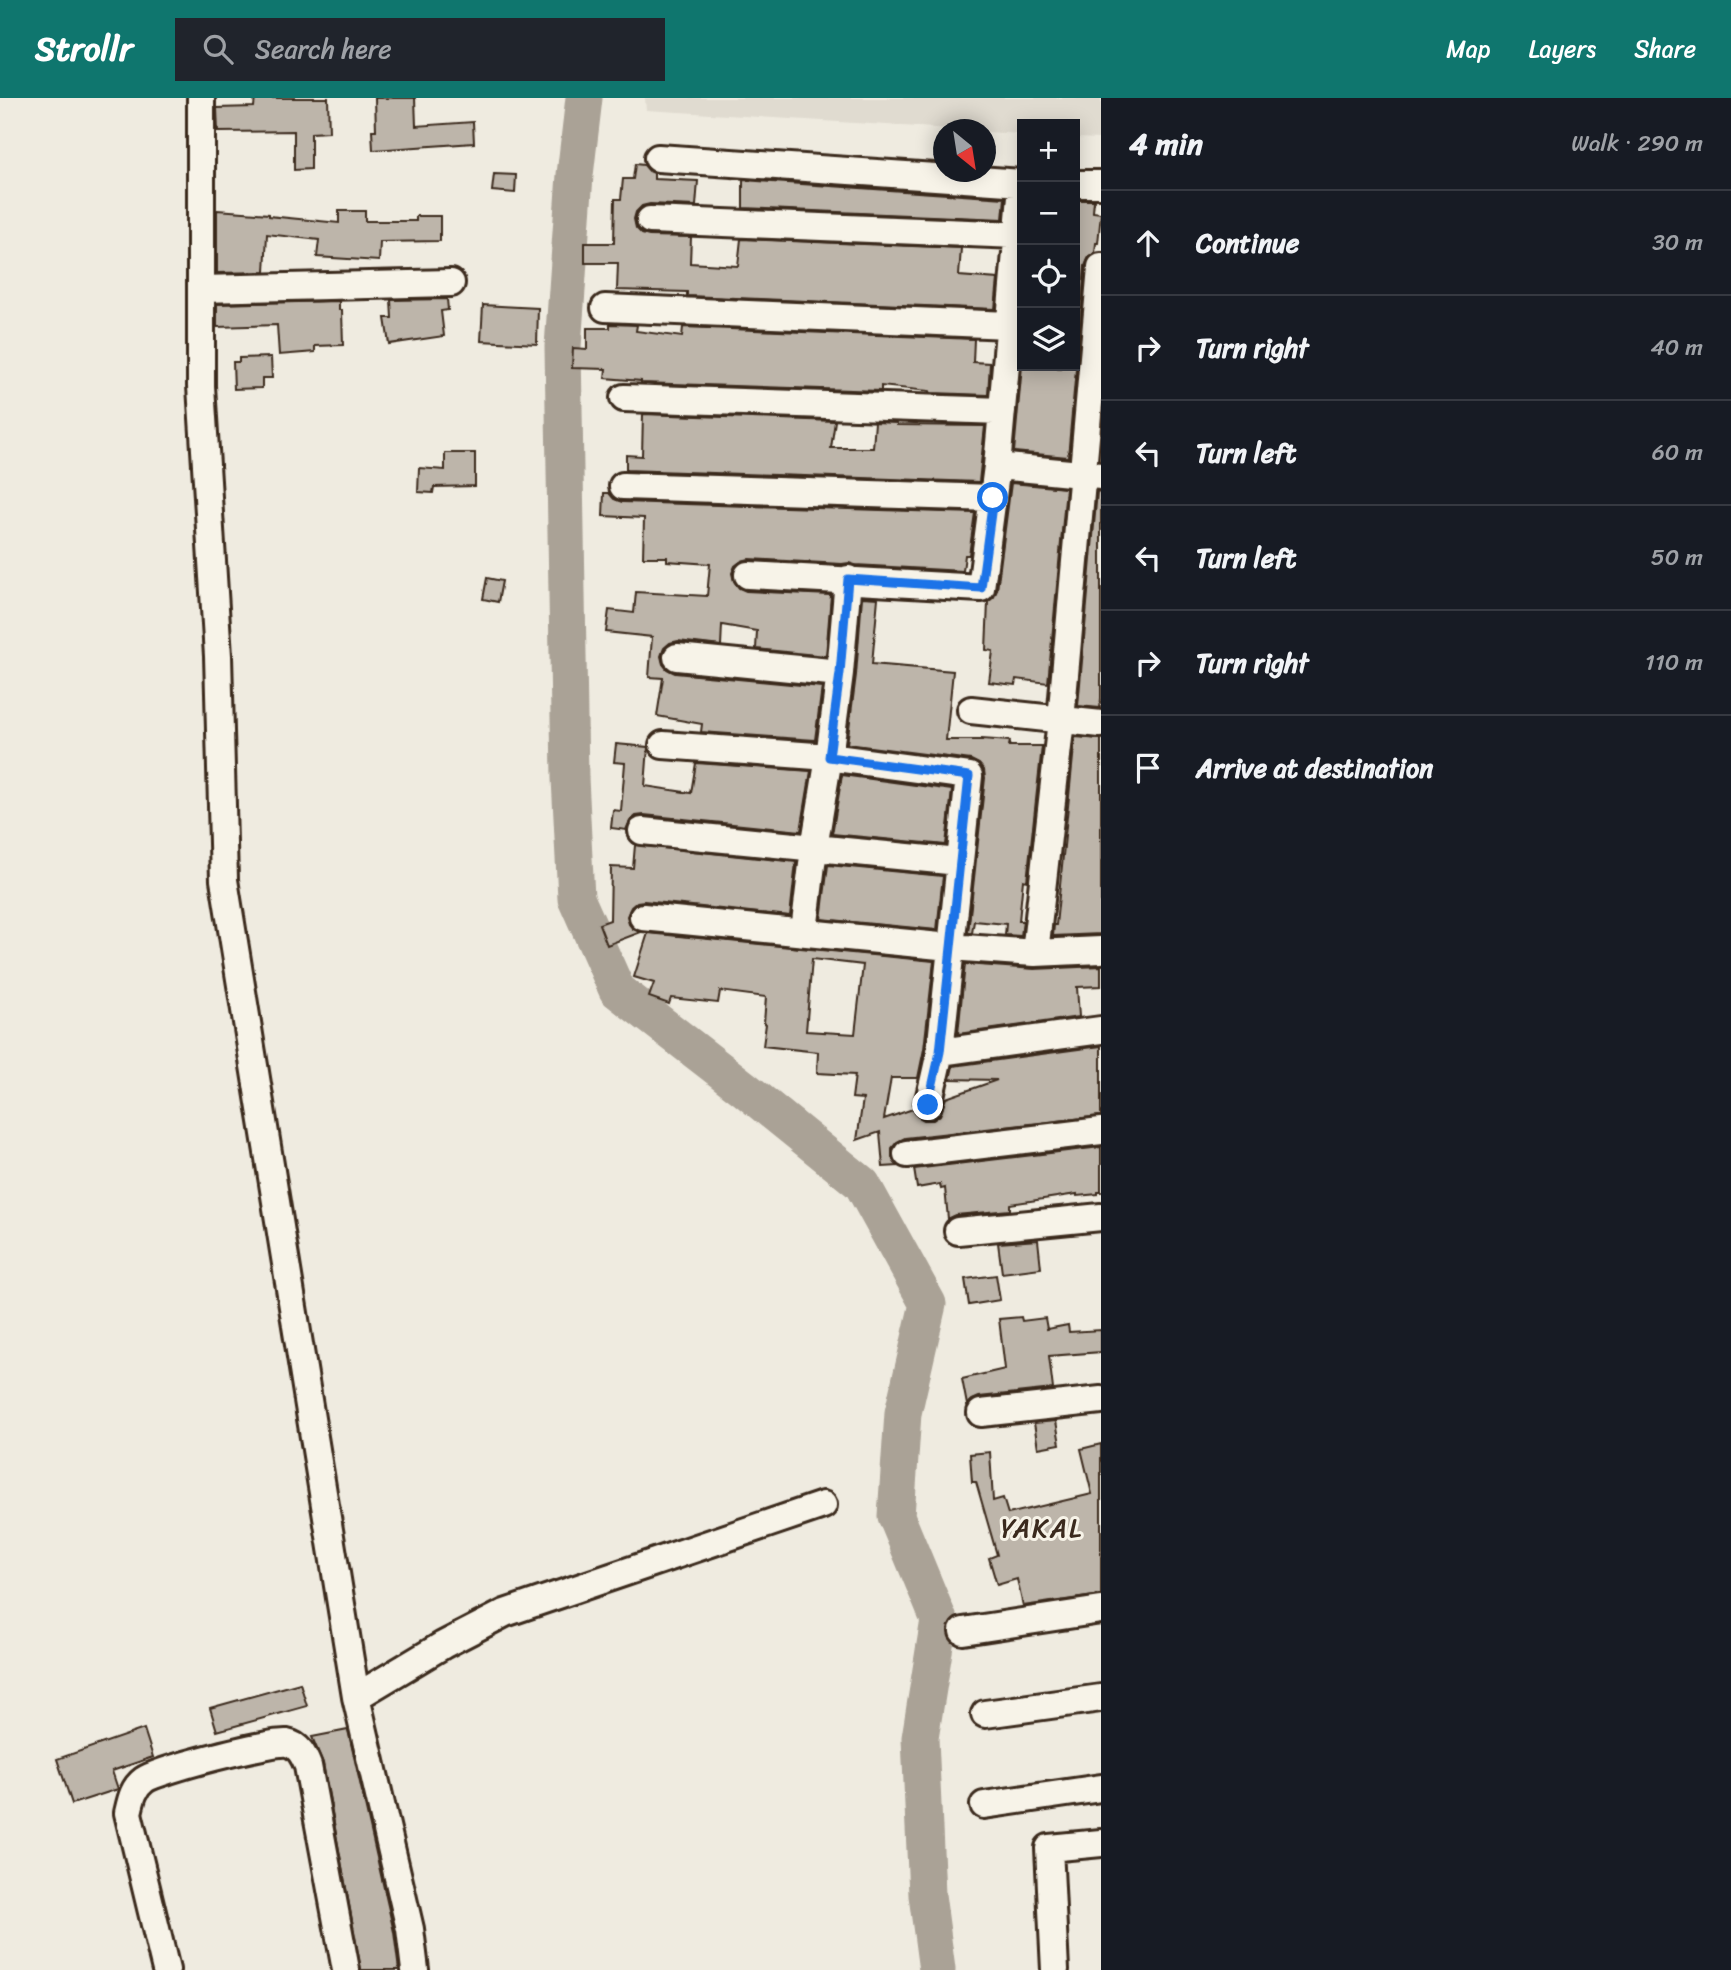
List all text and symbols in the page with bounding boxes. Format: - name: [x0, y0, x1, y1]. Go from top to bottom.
- search box: [175, 18, 665, 81]
- text: Strollr: [35, 20, 133, 78]
- text: Search here: [255, 26, 392, 72]
- text: Map: [1446, 28, 1491, 70]
- text: Layers: [1529, 28, 1596, 70]
- text: Share: [1634, 28, 1696, 70]
- icon: search: [199, 30, 237, 68]
- text: 4 min: [1129, 117, 1203, 171]
- north arrow: [933, 119, 996, 182]
- map controls: [1017, 119, 1080, 371]
- button: +: [1017, 119, 1080, 182]
- text: Walk · 290 m: [1571, 123, 1703, 164]
- button: −: [1017, 182, 1080, 245]
- text: Continue: [1196, 220, 1299, 266]
- text: 30 m: [1652, 222, 1703, 263]
- icon: ahead: [1129, 224, 1167, 262]
- button: locate: [1017, 245, 1080, 308]
- button: layers: [1017, 308, 1080, 371]
- text: Turn right: [1196, 325, 1309, 371]
- text: 40 m: [1650, 327, 1703, 368]
- icon: right: [1129, 329, 1167, 367]
- text: Turn left: [1196, 430, 1296, 476]
- text: 60 m: [1652, 432, 1703, 473]
- icon: left: [1129, 434, 1167, 472]
- route start: [977, 482, 1008, 513]
- text: Turn left: [1196, 535, 1296, 581]
- text: 50 m: [1651, 537, 1703, 578]
- icon: left: [1129, 539, 1167, 577]
- text: Turn right: [1196, 640, 1309, 686]
- text: 110 m: [1645, 642, 1703, 683]
- icon: right: [1129, 644, 1167, 682]
- text: Arrive at destination: [1196, 745, 1433, 791]
- icon: arrive: [1129, 749, 1167, 787]
- route end: [912, 1089, 943, 1120]
- district label: YAKAL: [1001, 1505, 1083, 1551]

